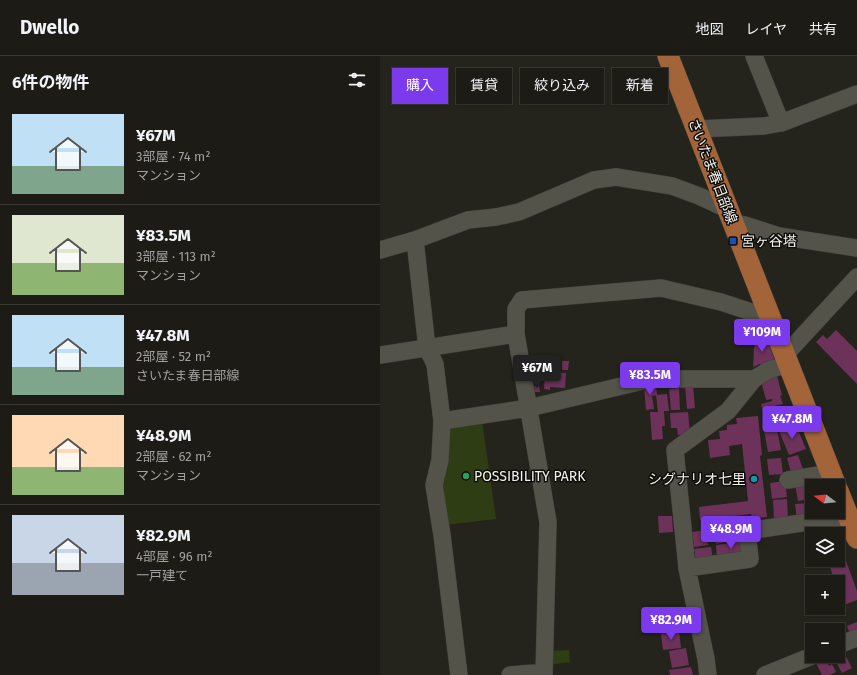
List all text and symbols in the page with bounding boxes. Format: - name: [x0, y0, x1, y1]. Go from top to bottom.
- text: Dwello: [20, 16, 79, 39]
- text: 地図: [695, 21, 723, 38]
- text: レイヤ: [745, 21, 787, 38]
- text: 共有: [809, 21, 837, 38]
- chip: 購入: [392, 68, 448, 104]
- chip: 賃貸: [456, 68, 512, 104]
- chip: 絞り込み: [520, 68, 604, 104]
- chip: 新着: [612, 68, 668, 104]
- icon: filters: [346, 69, 368, 91]
- text: 6件の物件: [12, 72, 90, 93]
- street label: さいたま春日部線: [685, 116, 740, 226]
- text: ¥67M: [136, 125, 176, 146]
- icon: home: [44, 130, 92, 178]
- text: 3部屋 · 74 m²: [136, 149, 210, 164]
- text: マンション: [136, 168, 201, 183]
- text: ¥83.5M: [136, 225, 191, 246]
- icon: home: [44, 231, 92, 279]
- place label: 宮ヶ谷塔: [741, 233, 797, 250]
- marker: 宮ヶ谷塔: [728, 236, 738, 246]
- text: 3部屋 · 113 m²: [136, 249, 216, 264]
- text: マンション: [136, 268, 201, 283]
- pin: ¥109M: [734, 319, 790, 353]
- text: ¥109M: [743, 324, 781, 339]
- text: ¥47.8M: [136, 325, 190, 346]
- icon: home: [44, 331, 92, 379]
- text: 2部屋 · 52 m²: [136, 349, 211, 364]
- pin: ¥67M: [513, 355, 561, 389]
- text: ¥67M: [522, 360, 552, 375]
- pin: ¥83.5M: [617, 362, 683, 396]
- text: ¥83.5M: [629, 367, 671, 382]
- text: さいたま春日部線: [136, 368, 240, 383]
- pin: ¥47.8M: [759, 406, 825, 440]
- text: ¥47.8M: [771, 411, 813, 426]
- text: ¥48.9M: [136, 425, 191, 446]
- icon: home: [44, 431, 92, 479]
- text: 2部屋 · 62 m²: [136, 449, 211, 464]
- text: マンション: [136, 468, 201, 483]
- place label: POSSIBILITY PARK: [474, 468, 586, 485]
- marker: POSSIBILITY PARK: [461, 471, 471, 481]
- place label: シグナリオ七里: [648, 471, 746, 488]
- marker: シグナリオ七里: [749, 474, 759, 484]
- north arrow: [805, 479, 845, 519]
- map controls: [805, 479, 845, 663]
- pin: ¥48.9M: [698, 516, 764, 550]
- text: ¥48.9M: [710, 521, 752, 536]
- text: ¥82.9M: [136, 525, 191, 546]
- button: layers: [805, 527, 845, 567]
- icon: home: [44, 531, 92, 579]
- text: 4部屋 · 96 m²: [136, 549, 212, 564]
- text: 一戸建て: [136, 568, 188, 583]
- button: +: [805, 575, 845, 615]
- pin: ¥82.9M: [638, 607, 704, 641]
- text: ¥82.9M: [650, 612, 692, 627]
- button: −: [805, 623, 845, 663]

